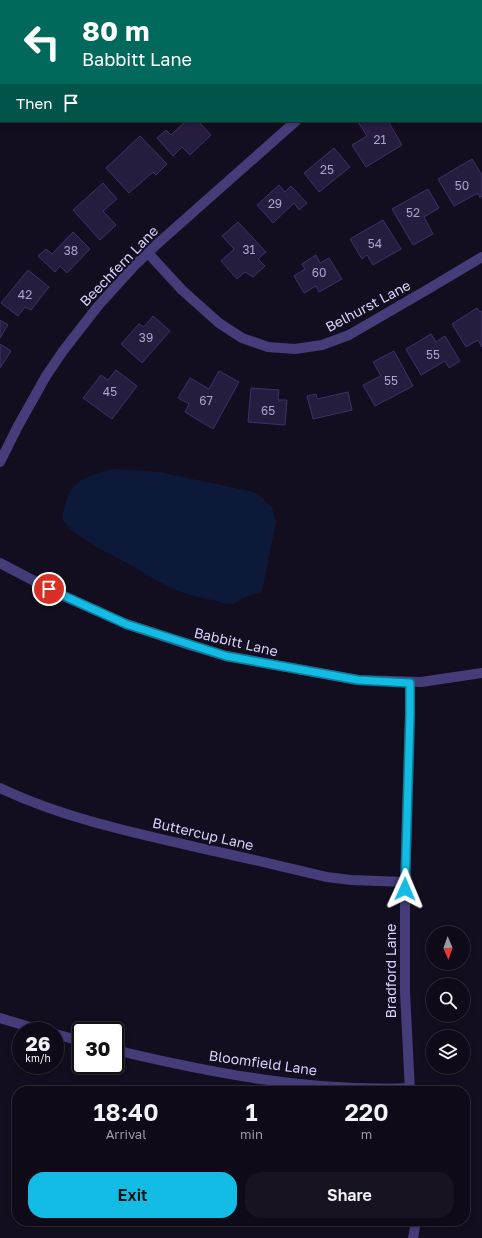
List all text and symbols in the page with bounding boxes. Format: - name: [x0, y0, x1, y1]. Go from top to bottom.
- text: 80 m: [82, 14, 150, 47]
- icon: left: [16, 16, 68, 68]
- text: Babbitt Lane: [82, 48, 192, 70]
- icon: arrive: [60, 92, 82, 114]
- text: Then: [16, 94, 52, 112]
- house number: 21: [374, 132, 387, 147]
- house number: 25: [320, 162, 334, 177]
- house number: 50: [455, 178, 469, 193]
- house number: 29: [268, 196, 282, 211]
- house number: 52: [406, 205, 420, 220]
- street label: Beechfern Lane: [76, 222, 161, 309]
- house number: 54: [368, 236, 382, 251]
- house number: 31: [243, 242, 256, 257]
- house number: 38: [64, 243, 78, 258]
- house number: 60: [312, 265, 326, 280]
- street label: Belhurst Lane: [322, 276, 413, 335]
- house number: 42: [18, 287, 32, 302]
- house number: 39: [139, 330, 153, 345]
- house number: 55: [426, 347, 440, 362]
- house number: 55: [384, 373, 398, 388]
- house number: 45: [103, 384, 117, 399]
- house number: 67: [199, 393, 213, 408]
- house number: 65: [261, 403, 275, 418]
- pin: [32, 572, 66, 606]
- icon: arrive: [38, 578, 60, 600]
- street label: Babbitt Lane: [193, 624, 280, 659]
- street label: Buttercup Lane: [151, 814, 255, 853]
- position arrow: [384, 868, 426, 910]
- street label: Bradford Lane: [382, 924, 399, 1018]
- north arrow: [426, 926, 470, 970]
- map controls: [426, 926, 470, 1074]
- button: search: [426, 978, 470, 1022]
- speed limit sign: 30: [72, 1022, 124, 1074]
- button: layers: [426, 1030, 470, 1074]
- text: 26: [26, 1031, 50, 1055]
- street label: Bloomfield Lane: [208, 1046, 318, 1079]
- text: km/h: [25, 1052, 51, 1064]
- text: 18:40: [93, 1097, 159, 1126]
- text: 1: [245, 1097, 258, 1126]
- text: 220: [344, 1097, 389, 1126]
- text: Arrival: [106, 1126, 146, 1142]
- text: min: [240, 1126, 263, 1142]
- text: m: [361, 1126, 372, 1142]
- button: Exit: [28, 1172, 237, 1218]
- button: Share: [245, 1172, 454, 1218]

